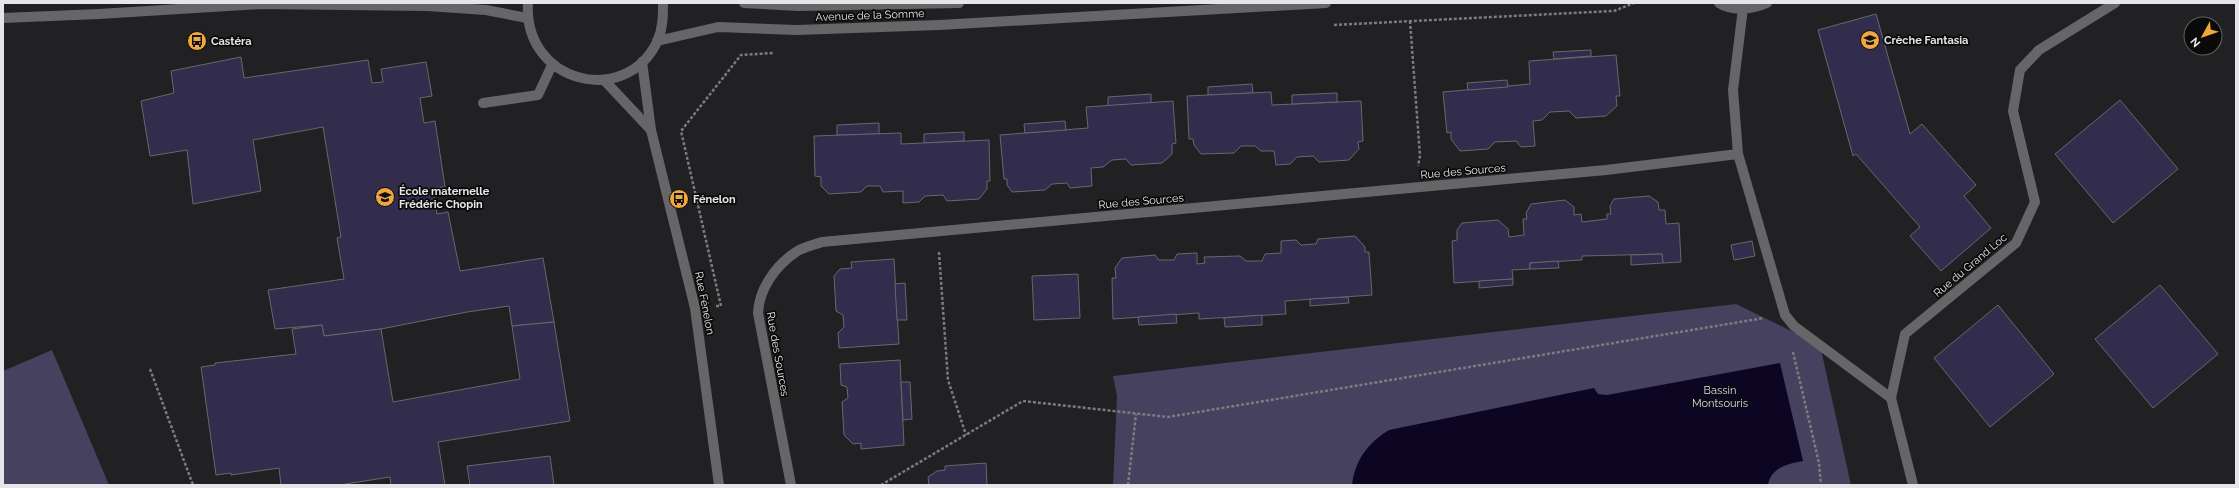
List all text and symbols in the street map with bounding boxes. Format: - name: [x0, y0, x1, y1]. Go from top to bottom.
- street label: Avenue de la Somme: [815, 7, 925, 24]
- north arrow: [2183, 16, 2223, 56]
- school or university icon: Crèche Fantasia: [1859, 29, 1881, 51]
- bus stop icon: Castéra: [186, 30, 208, 52]
- place label: Crèche Fantasia: [1884, 34, 1968, 47]
- place label: Castéra: [211, 35, 252, 48]
- text: N: [2188, 35, 2203, 50]
- street label: Rue des Sources: [1420, 161, 1506, 182]
- place label: École maternelle Frédéric Chopin: [399, 184, 490, 211]
- school or university icon: École maternelle Frédéric Chopin: [374, 186, 396, 208]
- bus stop icon: Fénelon: [668, 188, 690, 210]
- street label: Rue des Sources: [1098, 191, 1184, 212]
- place label: Fénelon: [693, 193, 736, 206]
- street label: Rue du Grand Loc: [1931, 231, 2010, 300]
- street label: Rue Fénelon: [692, 270, 717, 336]
- street label: Rue des Sources: [764, 311, 791, 397]
- park label: Bassin Montsouris: [1692, 384, 1748, 410]

